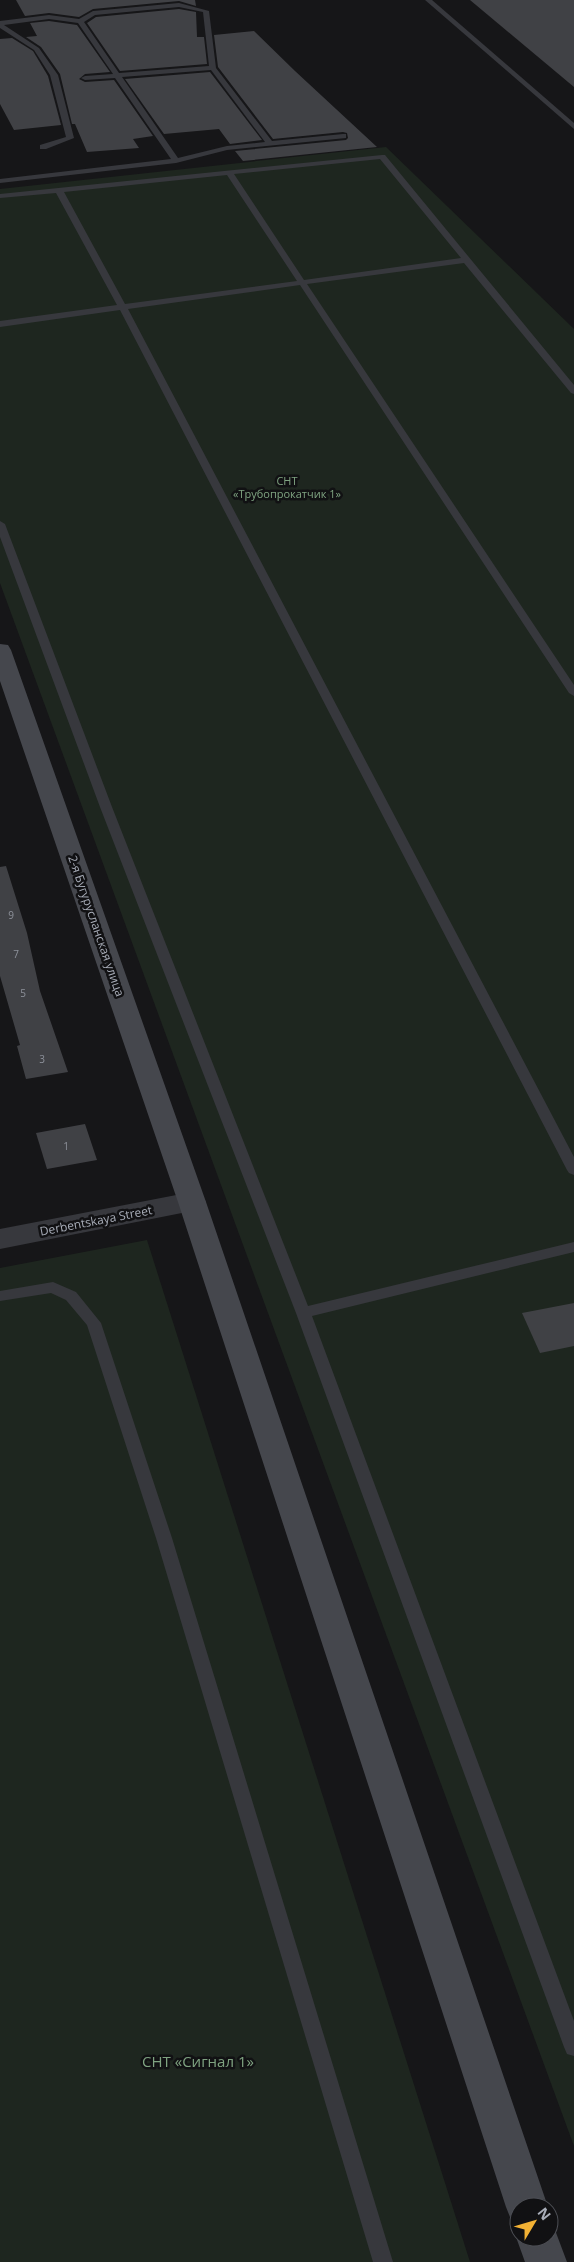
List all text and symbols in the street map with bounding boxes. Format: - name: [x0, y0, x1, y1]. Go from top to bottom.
- park label: СНТ «Трубопрокатчик 1»: [233, 473, 342, 501]
- street label: 2-я Бугурусланская улица: [64, 853, 129, 999]
- house number: 9: [8, 908, 14, 922]
- house number: 7: [13, 947, 19, 961]
- house number: 5: [20, 986, 26, 1000]
- house number: 3: [39, 1052, 45, 1066]
- house number: 1: [63, 1139, 69, 1153]
- street label: Derbentskaya Street: [38, 1201, 154, 1240]
- park label: СНТ «Сигнал 1»: [142, 2051, 254, 2071]
- north arrow: [509, 2197, 559, 2247]
- text: N: [534, 2203, 556, 2224]

